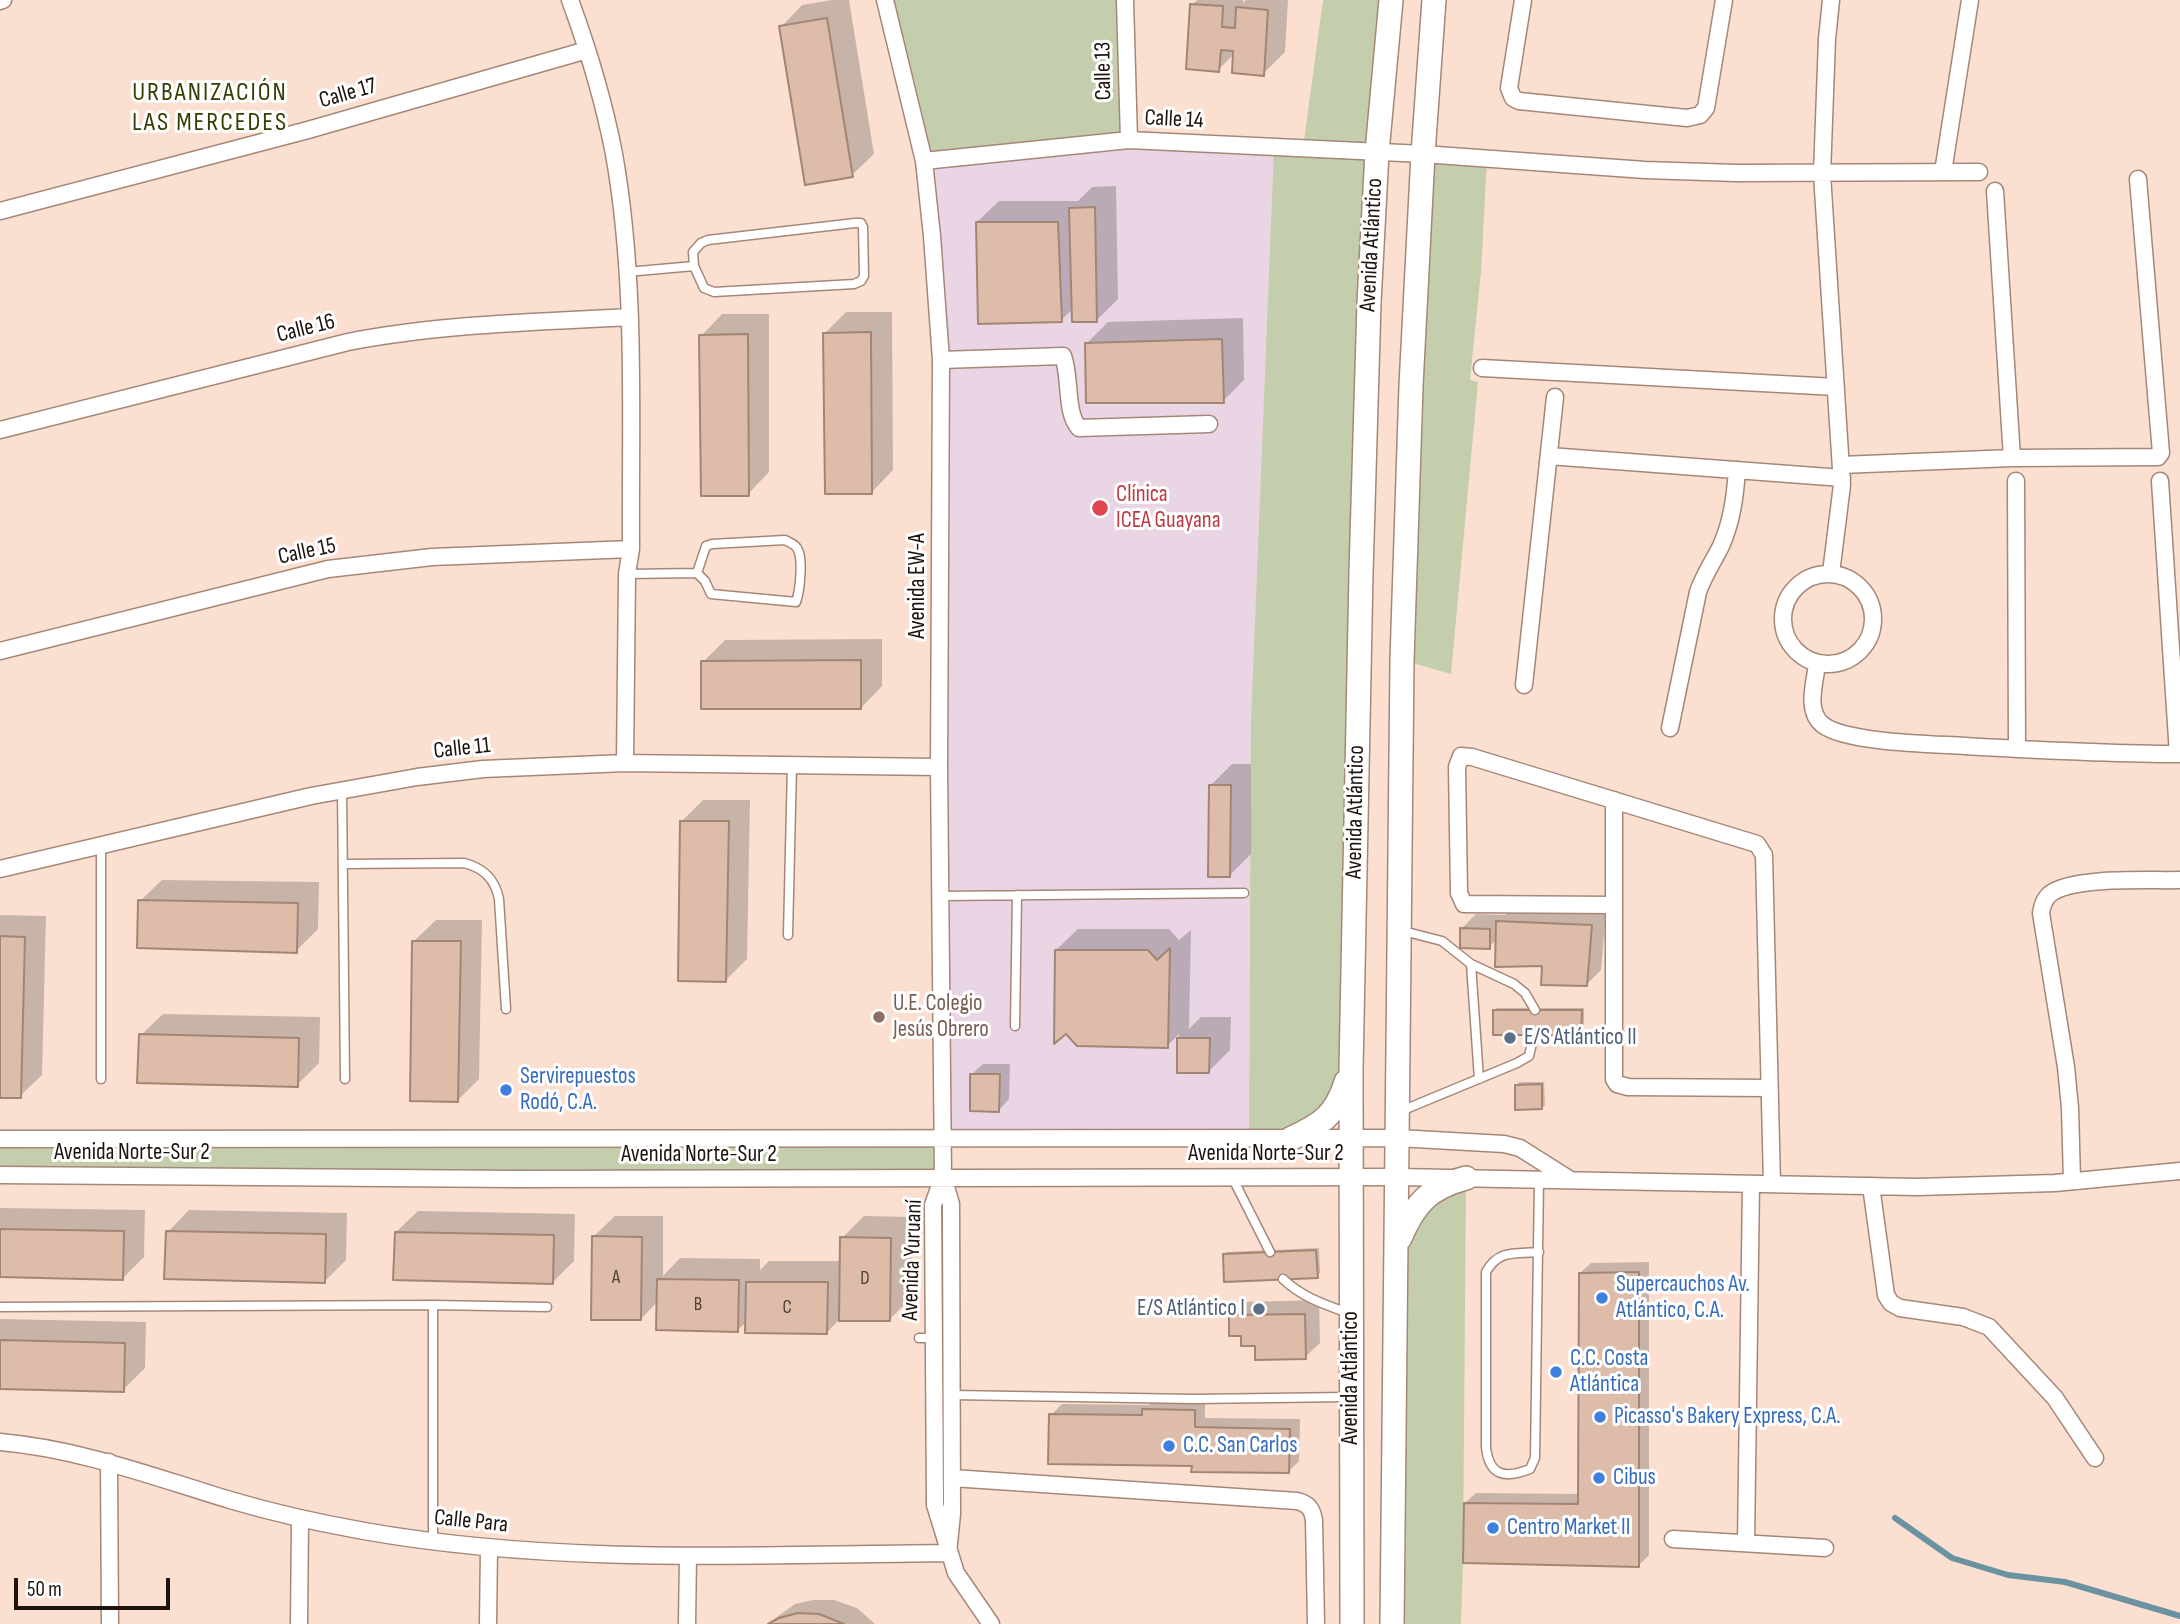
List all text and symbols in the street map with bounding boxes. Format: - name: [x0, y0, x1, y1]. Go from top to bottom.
- street label: Calle 13: [1090, 41, 1118, 101]
- street label: Calle 17: [316, 73, 380, 115]
- district label: URBANIZACIÓN LAS MERCEDES: [133, 77, 287, 138]
- street label: Calle 14: [1144, 105, 1204, 135]
- street label: Avenida Atlántico: [1355, 177, 1389, 313]
- street label: Calle 16: [274, 308, 338, 350]
- place label: Clínica ICEA Guayana: [1116, 481, 1221, 535]
- marker: Clínica ICEA Guayana: [1090, 498, 1110, 518]
- street label: Calle 15: [276, 532, 338, 572]
- street label: Avenida EW-A: [904, 533, 932, 639]
- street label: Calle 11: [432, 732, 492, 766]
- street label: Avenida Atlántico: [1341, 745, 1371, 879]
- place label: U.E. Colegio Jesús Obrero: [893, 990, 989, 1044]
- marker: U.E. Colegio Jesús Obrero: [871, 1009, 887, 1025]
- place label: E/S Atlántico II: [1524, 1024, 1637, 1052]
- marker: E/S Atlántico II: [1502, 1030, 1518, 1046]
- place label: Servirepuestos Rodó, C.A.: [520, 1063, 636, 1117]
- marker: Servirepuestos Rodó, C.A.: [498, 1082, 514, 1098]
- street label: Avenida Norte-Sur 2: [54, 1139, 210, 1167]
- street label: Avenida Norte-Sur 2: [1188, 1140, 1344, 1168]
- street label: Avenida Norte-Sur 2: [621, 1141, 777, 1169]
- street label: Avenida Yuruaní: [897, 1199, 929, 1321]
- house number: A: [612, 1267, 620, 1289]
- house number: D: [860, 1268, 870, 1290]
- place label: Supercauchos Av. Atlántico, C.A.: [1616, 1271, 1750, 1325]
- marker: Supercauchos Av. Atlántico, C.A.: [1594, 1290, 1610, 1306]
- house number: B: [694, 1294, 702, 1316]
- place label: E/S Atlántico I: [1137, 1295, 1245, 1323]
- house number: C: [782, 1297, 792, 1319]
- marker: E/S Atlántico I: [1251, 1301, 1267, 1317]
- street label: Avenida Atlántico: [1337, 1311, 1365, 1445]
- place label: C.C. Costa Atlántica: [1570, 1345, 1648, 1399]
- marker: C.C. Costa Atlántica: [1548, 1364, 1564, 1380]
- place label: Picasso's Bakery Express, C.A.: [1614, 1403, 1841, 1431]
- marker: Picasso's Bakery Express, C.A.: [1592, 1409, 1608, 1425]
- place label: C.C. San Carlos: [1183, 1432, 1297, 1460]
- marker: C.C. San Carlos: [1161, 1438, 1177, 1454]
- place label: Cibus: [1613, 1464, 1656, 1492]
- marker: Cibus: [1591, 1470, 1607, 1486]
- street label: Calle Para: [433, 1504, 509, 1540]
- place label: Centro Market II: [1507, 1514, 1630, 1542]
- marker: Centro Market II: [1485, 1520, 1501, 1536]
- scale bar: [18, 1564, 173, 1608]
- text: 50 m: [27, 1577, 62, 1602]

